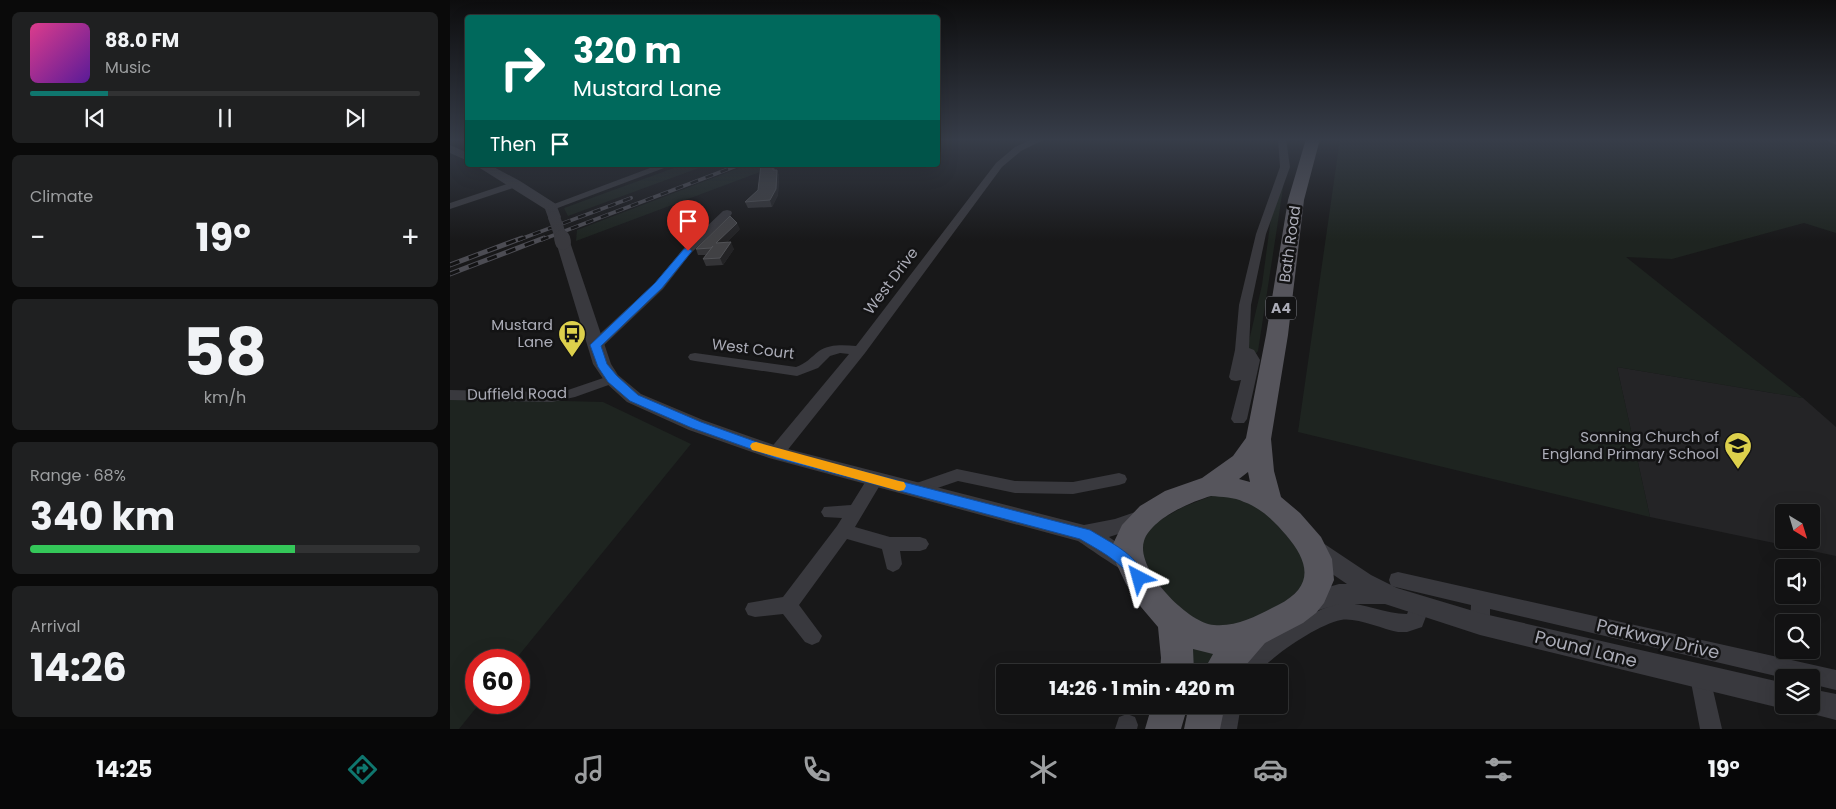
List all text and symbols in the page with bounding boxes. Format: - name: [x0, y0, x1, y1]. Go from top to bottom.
- text: 320 m: [573, 26, 681, 75]
- text: 88.0 FM: [105, 27, 179, 54]
- icon: right: [490, 35, 555, 100]
- text: Music: [105, 56, 151, 79]
- text: Mustard Lane: [573, 73, 721, 104]
- icon: previous: [81, 104, 109, 132]
- icon: pause: [211, 104, 239, 132]
- icon: next: [341, 104, 369, 132]
- icon: arrive: [546, 130, 574, 158]
- text: Then: [490, 131, 536, 158]
- text: Climate: [30, 185, 93, 208]
- pin: [667, 200, 709, 251]
- street label: Bath Road: [1274, 204, 1305, 284]
- icon: arrive: [674, 207, 702, 235]
- text: 19°: [196, 211, 251, 264]
- text: −: [30, 218, 45, 257]
- text: +: [401, 218, 420, 257]
- street label: West Drive: [858, 243, 923, 319]
- road number: A4: [1266, 296, 1296, 320]
- text: 58: [183, 307, 267, 398]
- place label: Mustard Lane: [491, 314, 553, 352]
- bus stop icon: Mustard Lane: [557, 319, 587, 358]
- street label: West Court: [711, 333, 796, 364]
- street label: Duffield Road: [467, 382, 567, 405]
- text: km/h: [204, 386, 246, 409]
- place label: Sonning Church of England Primary School: [1542, 426, 1719, 464]
- school or university icon: Sonning Church of England Primary School: [1723, 431, 1753, 470]
- text: Range · 68%: [30, 464, 126, 487]
- text: 340 km: [30, 490, 175, 543]
- north arrow: [1775, 504, 1820, 549]
- map controls: [1775, 504, 1820, 714]
- position arrow: [1112, 551, 1164, 603]
- button: sound: [1775, 559, 1820, 604]
- street label: Parkway Drive: [1594, 612, 1722, 665]
- button: search: [1775, 614, 1820, 659]
- text: Arrival: [30, 615, 80, 638]
- street label: Pound Lane: [1532, 624, 1640, 673]
- text: 14:26: [30, 641, 127, 694]
- speed limit sign: 60: [465, 649, 530, 714]
- button: layers: [1775, 669, 1820, 714]
- text: 14:26 · 1 min · 420 m: [1049, 675, 1235, 702]
- icon: directions: [345, 752, 380, 787]
- icon: music: [572, 752, 607, 787]
- icon: phone: [799, 752, 834, 787]
- icon: climate: [1026, 752, 1061, 787]
- icon: car: [1253, 752, 1288, 787]
- icon: filters: [1481, 752, 1516, 787]
- text: 14:25: [96, 754, 152, 785]
- text: 19°: [1708, 754, 1740, 785]

